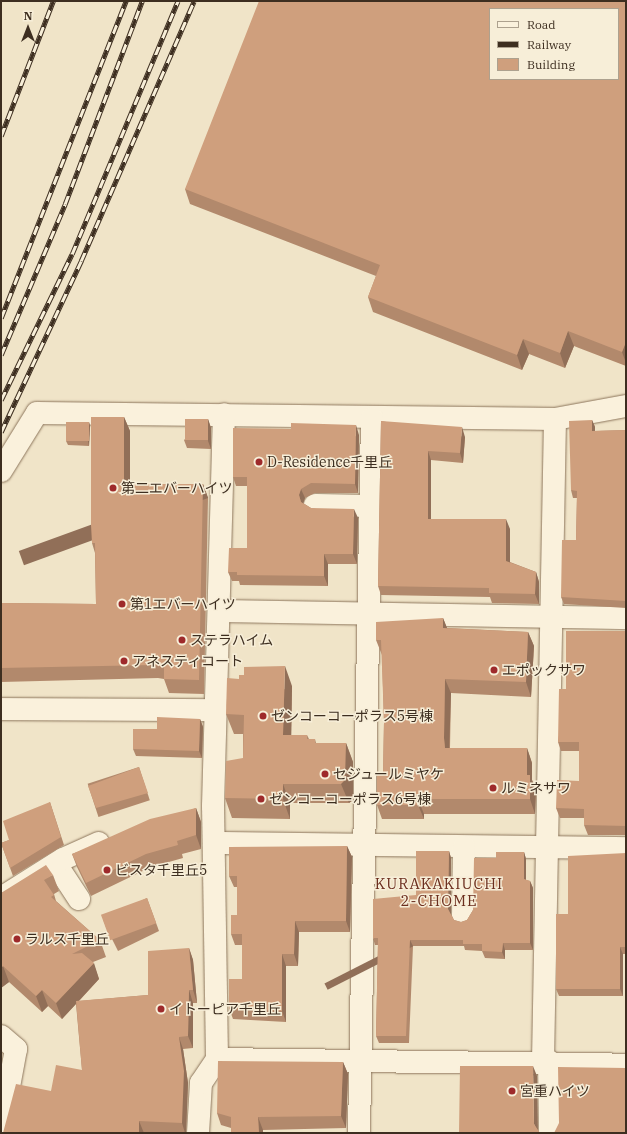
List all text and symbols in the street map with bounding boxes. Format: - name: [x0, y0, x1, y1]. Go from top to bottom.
- north arrow: [8, 8, 48, 48]
- legend: [489, 8, 619, 80]
- text: N: [24, 9, 32, 23]
- text: Road: [527, 17, 556, 32]
- text: Railway: [527, 37, 571, 52]
- text: Building: [527, 57, 575, 72]
- place label: D-Residence千里丘: [267, 454, 392, 470]
- marker: D-Residence千里丘: [254, 457, 264, 467]
- place label: 第二エバーハイツ: [121, 480, 233, 496]
- marker: 第二エバーハイツ: [108, 483, 118, 493]
- place label: 第1エバーハイツ: [130, 596, 236, 612]
- marker: 第1エバーハイツ: [117, 599, 127, 609]
- place label: ステラハイム: [190, 632, 274, 648]
- marker: ステラハイム: [177, 635, 187, 645]
- place label: アネスティコート: [132, 653, 244, 669]
- marker: アネスティコート: [119, 656, 129, 666]
- place label: エポックサワ: [502, 662, 586, 678]
- marker: エポックサワ: [489, 665, 499, 675]
- place label: ゼンコーコーポラス5号棟: [271, 708, 433, 724]
- marker: ゼンコーコーポラス5号棟: [258, 711, 268, 721]
- place label: セジュールミヤケ: [333, 766, 445, 782]
- marker: セジュールミヤケ: [320, 769, 330, 779]
- place label: ルミネサワ: [501, 780, 571, 796]
- marker: ルミネサワ: [488, 783, 498, 793]
- place label: ゼンコーコーポラス6号棟: [269, 791, 431, 807]
- marker: ゼンコーコーポラス6号棟: [256, 794, 266, 804]
- place label: ビスタ千里丘5: [115, 862, 207, 878]
- marker: ビスタ千里丘5: [102, 865, 112, 875]
- district label: KURAKAKIUCHI 2-CHOME: [375, 874, 503, 909]
- place label: ラルス千里丘: [25, 931, 109, 947]
- marker: ラルス千里丘: [12, 934, 22, 944]
- place label: イトーピア千里丘: [169, 1001, 281, 1017]
- marker: イトーピア千里丘: [156, 1004, 166, 1014]
- place label: 宮重ハイツ: [520, 1083, 590, 1099]
- marker: 宮重ハイツ: [507, 1086, 517, 1096]

